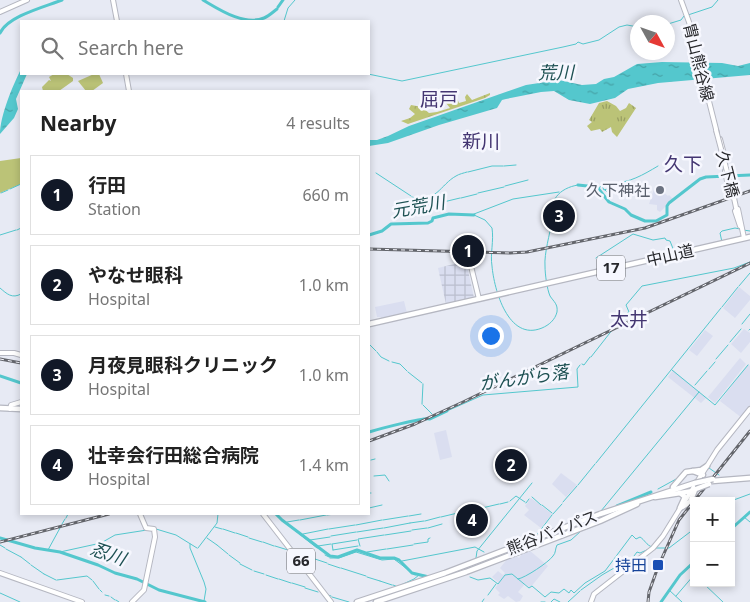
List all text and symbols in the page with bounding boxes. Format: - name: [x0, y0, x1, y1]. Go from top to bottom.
- north arrow: [630, 15, 675, 60]
- search box: [20, 20, 370, 75]
- street label: 胄山熊谷線: [679, 21, 719, 103]
- icon: search: [38, 34, 66, 62]
- text: Search here: [78, 35, 184, 61]
- water label: 荒川: [538, 60, 576, 84]
- district label: 屈戸: [420, 86, 458, 112]
- text: Nearby: [40, 109, 116, 137]
- text: 4 results: [286, 112, 350, 134]
- district label: 新川: [462, 128, 500, 154]
- street label: 久下橋: [712, 148, 744, 200]
- district label: 久下: [664, 151, 702, 177]
- text: 行田: [88, 172, 126, 198]
- place label: 久下神社: [586, 179, 650, 201]
- text: 1: [52, 184, 62, 206]
- text: 660 m: [302, 184, 349, 206]
- marker: 久下神社: [654, 184, 666, 196]
- water label: 元荒川: [389, 189, 448, 223]
- pin: 3: [543, 197, 575, 235]
- text: Station: [88, 198, 141, 220]
- pin: 1: [452, 232, 484, 270]
- street label: 中山道: [644, 239, 696, 271]
- road number: 17: [597, 256, 625, 280]
- text: やなせ眼科: [88, 262, 183, 288]
- text: 2: [52, 274, 62, 296]
- text: 1.0 km: [299, 274, 349, 296]
- text: Hospital: [88, 288, 150, 310]
- district label: 太井: [610, 306, 648, 332]
- your location: [478, 323, 504, 349]
- text: 月夜見眼科クリニック: [88, 352, 278, 378]
- water label: がんがら落: [478, 358, 573, 395]
- text: 3: [52, 364, 62, 386]
- text: 1.0 km: [299, 364, 349, 386]
- text: Hospital: [88, 378, 150, 400]
- text: 壮幸会行田総合病院: [88, 442, 259, 468]
- pin: 2: [495, 446, 527, 484]
- text: 4: [52, 454, 62, 476]
- text: 1.4 km: [299, 454, 349, 476]
- text: Hospital: [88, 468, 150, 490]
- map controls: [690, 497, 735, 587]
- button: +: [690, 497, 735, 542]
- pin: 4: [456, 501, 488, 539]
- street label: 熊谷バイパス: [503, 505, 601, 559]
- water label: 忍川: [87, 536, 131, 571]
- button: −: [690, 542, 735, 587]
- road number: 66: [287, 548, 315, 574]
- place label: 持田: [615, 554, 647, 576]
- marker: 持田: [651, 558, 665, 572]

